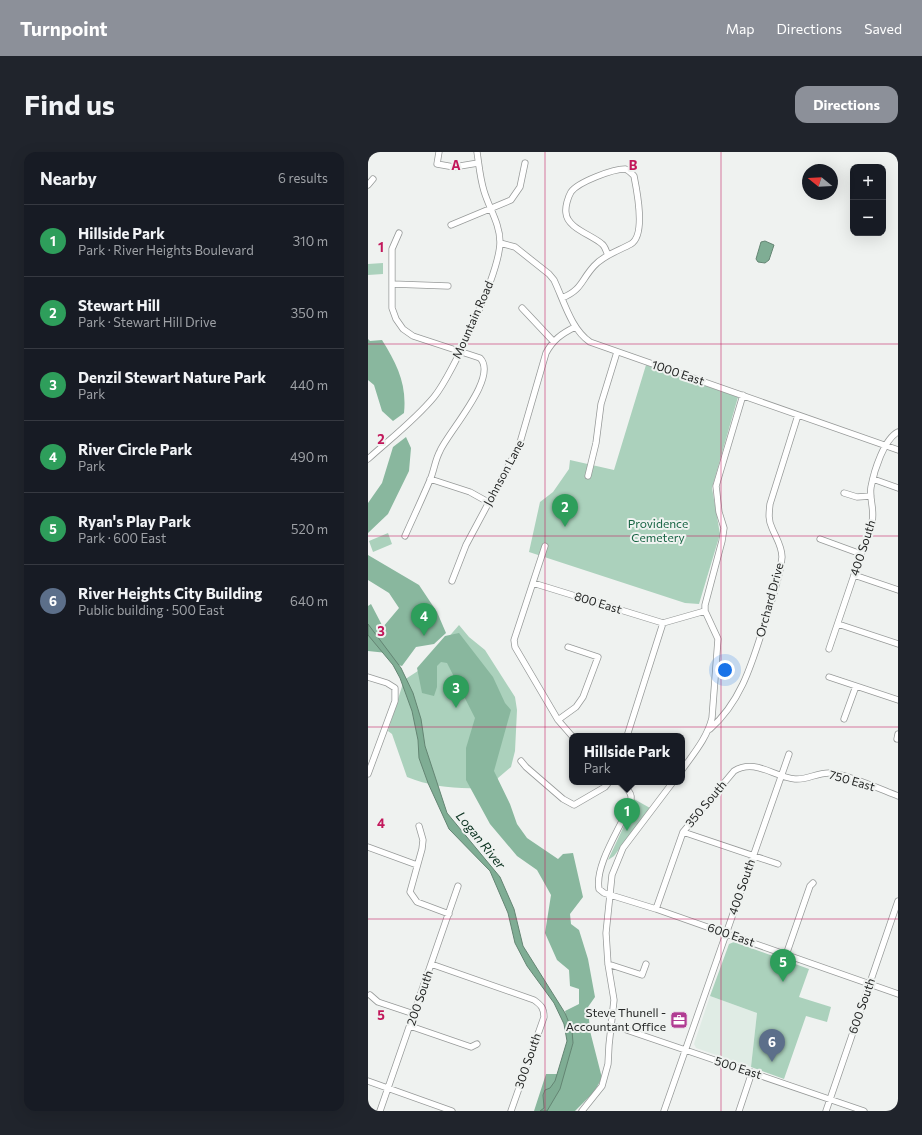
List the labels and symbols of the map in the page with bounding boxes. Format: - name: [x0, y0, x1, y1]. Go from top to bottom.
- text: A: [451, 157, 461, 173]
- text: B: [629, 157, 638, 173]
- north arrow: [802, 164, 838, 200]
- text: 1: [378, 239, 384, 255]
- street label: Mountain Road: [449, 278, 496, 361]
- street label: 1000 East: [650, 357, 707, 388]
- text: 2: [377, 431, 385, 447]
- street label: Johnson Lane: [480, 437, 527, 508]
- pin: 2: [552, 494, 578, 527]
- park label: Providence Cemetery: [628, 516, 688, 544]
- street label: 400 South: [846, 518, 878, 577]
- street label: Orchard Drive: [752, 561, 786, 638]
- street label: 800 East: [573, 588, 624, 616]
- pin: 4: [411, 603, 437, 636]
- text: 3: [377, 623, 385, 639]
- your location: [715, 660, 735, 680]
- pin: 3: [443, 675, 469, 708]
- street label: 750 East: [828, 767, 877, 793]
- street label: 350 South: [682, 777, 729, 830]
- pin: 1: [614, 798, 640, 831]
- water label: Logan River: [453, 808, 510, 873]
- text: 4: [377, 815, 385, 831]
- street label: 400 South: [725, 857, 757, 916]
- street label: 600 East: [706, 919, 757, 949]
- pin: 5: [770, 949, 796, 982]
- street label: 200 South: [403, 968, 435, 1027]
- street label: 600 South: [845, 976, 877, 1035]
- place label: Steve Thunell - Accountant Office: [566, 1005, 666, 1033]
- text: 5: [377, 1007, 385, 1023]
- office icon: Steve Thunell - Accountant Office: [669, 1010, 689, 1030]
- pin: 6: [759, 1029, 785, 1062]
- street label: 300 South: [511, 1031, 543, 1090]
- street label: 500 East: [713, 1053, 764, 1081]

